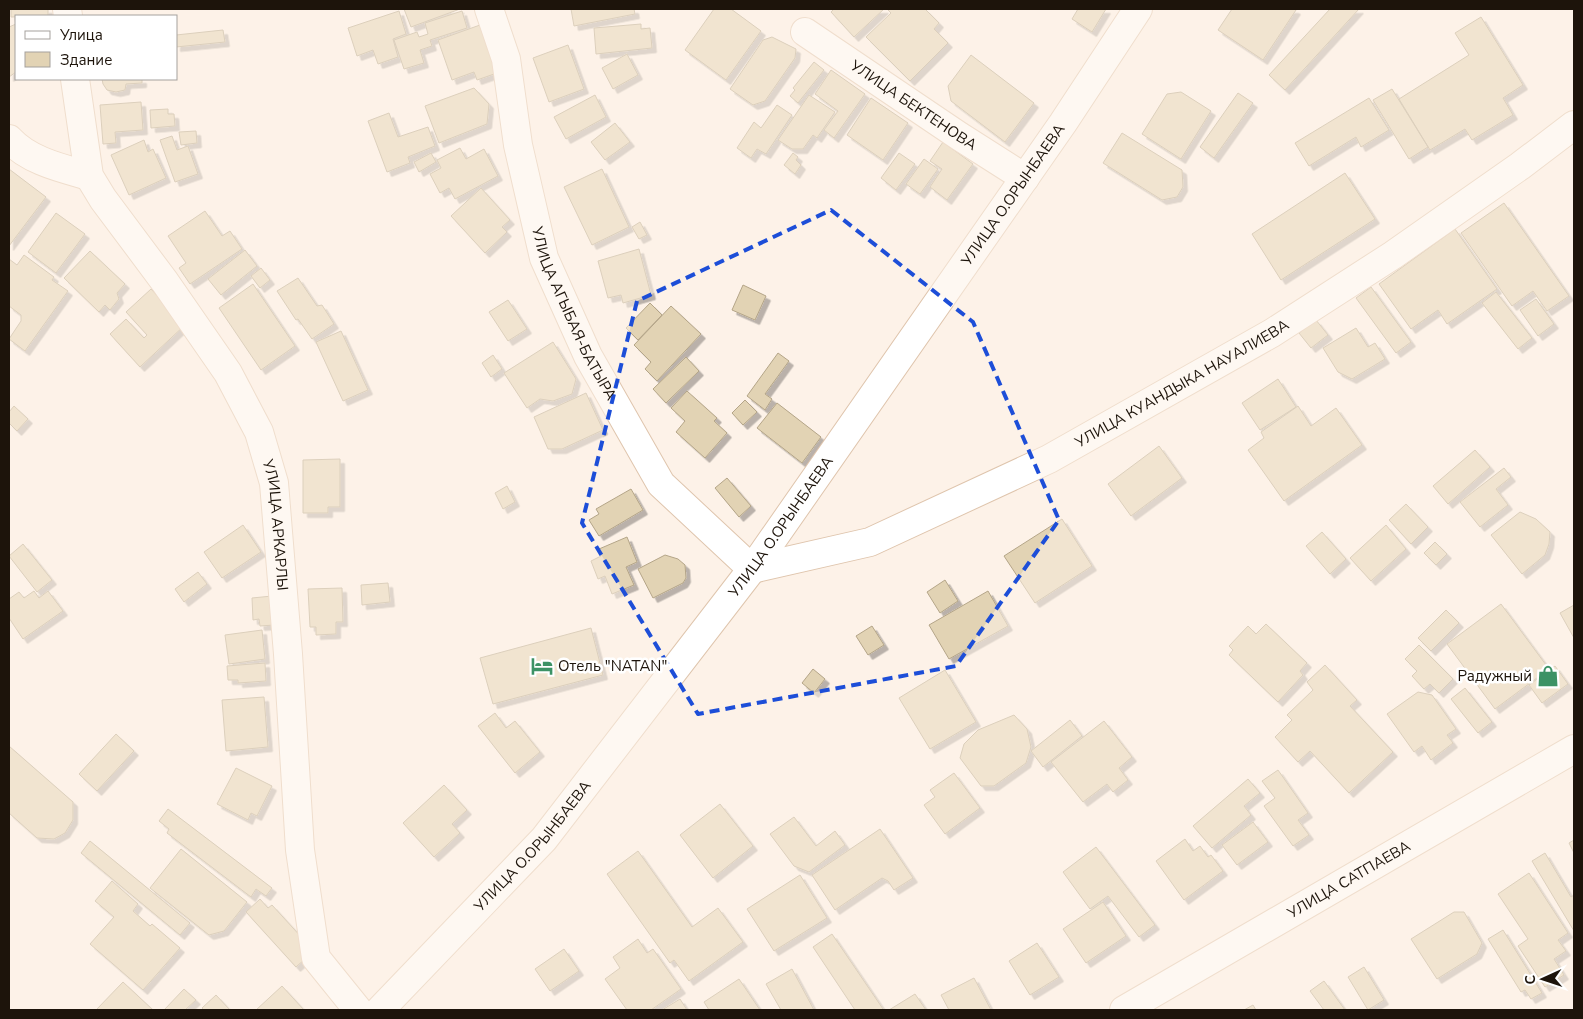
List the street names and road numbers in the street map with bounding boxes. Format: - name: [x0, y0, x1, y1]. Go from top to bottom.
- street label: УЛИЦА БЕКТЕНОВА: [846, 55, 981, 155]
- street label: УЛИЦА О.ОРЫНБАЕВА: [956, 120, 1069, 270]
- street label: УЛИЦА АГЫБАЯ-БАТЫРА: [527, 224, 621, 404]
- street label: УЛИЦА КУАНДЫКА НАУАЛИЕВА: [1070, 315, 1293, 453]
- street label: УЛИЦА О.ОРЫНБАЕВА: [723, 452, 838, 602]
- street label: УЛИЦА АРКАРЛЫ: [257, 456, 293, 592]
- street label: УЛИЦА О.ОРЫНБАЕВА: [469, 776, 595, 917]
- street label: УЛИЦА САТПАЕВА: [1283, 836, 1414, 924]

